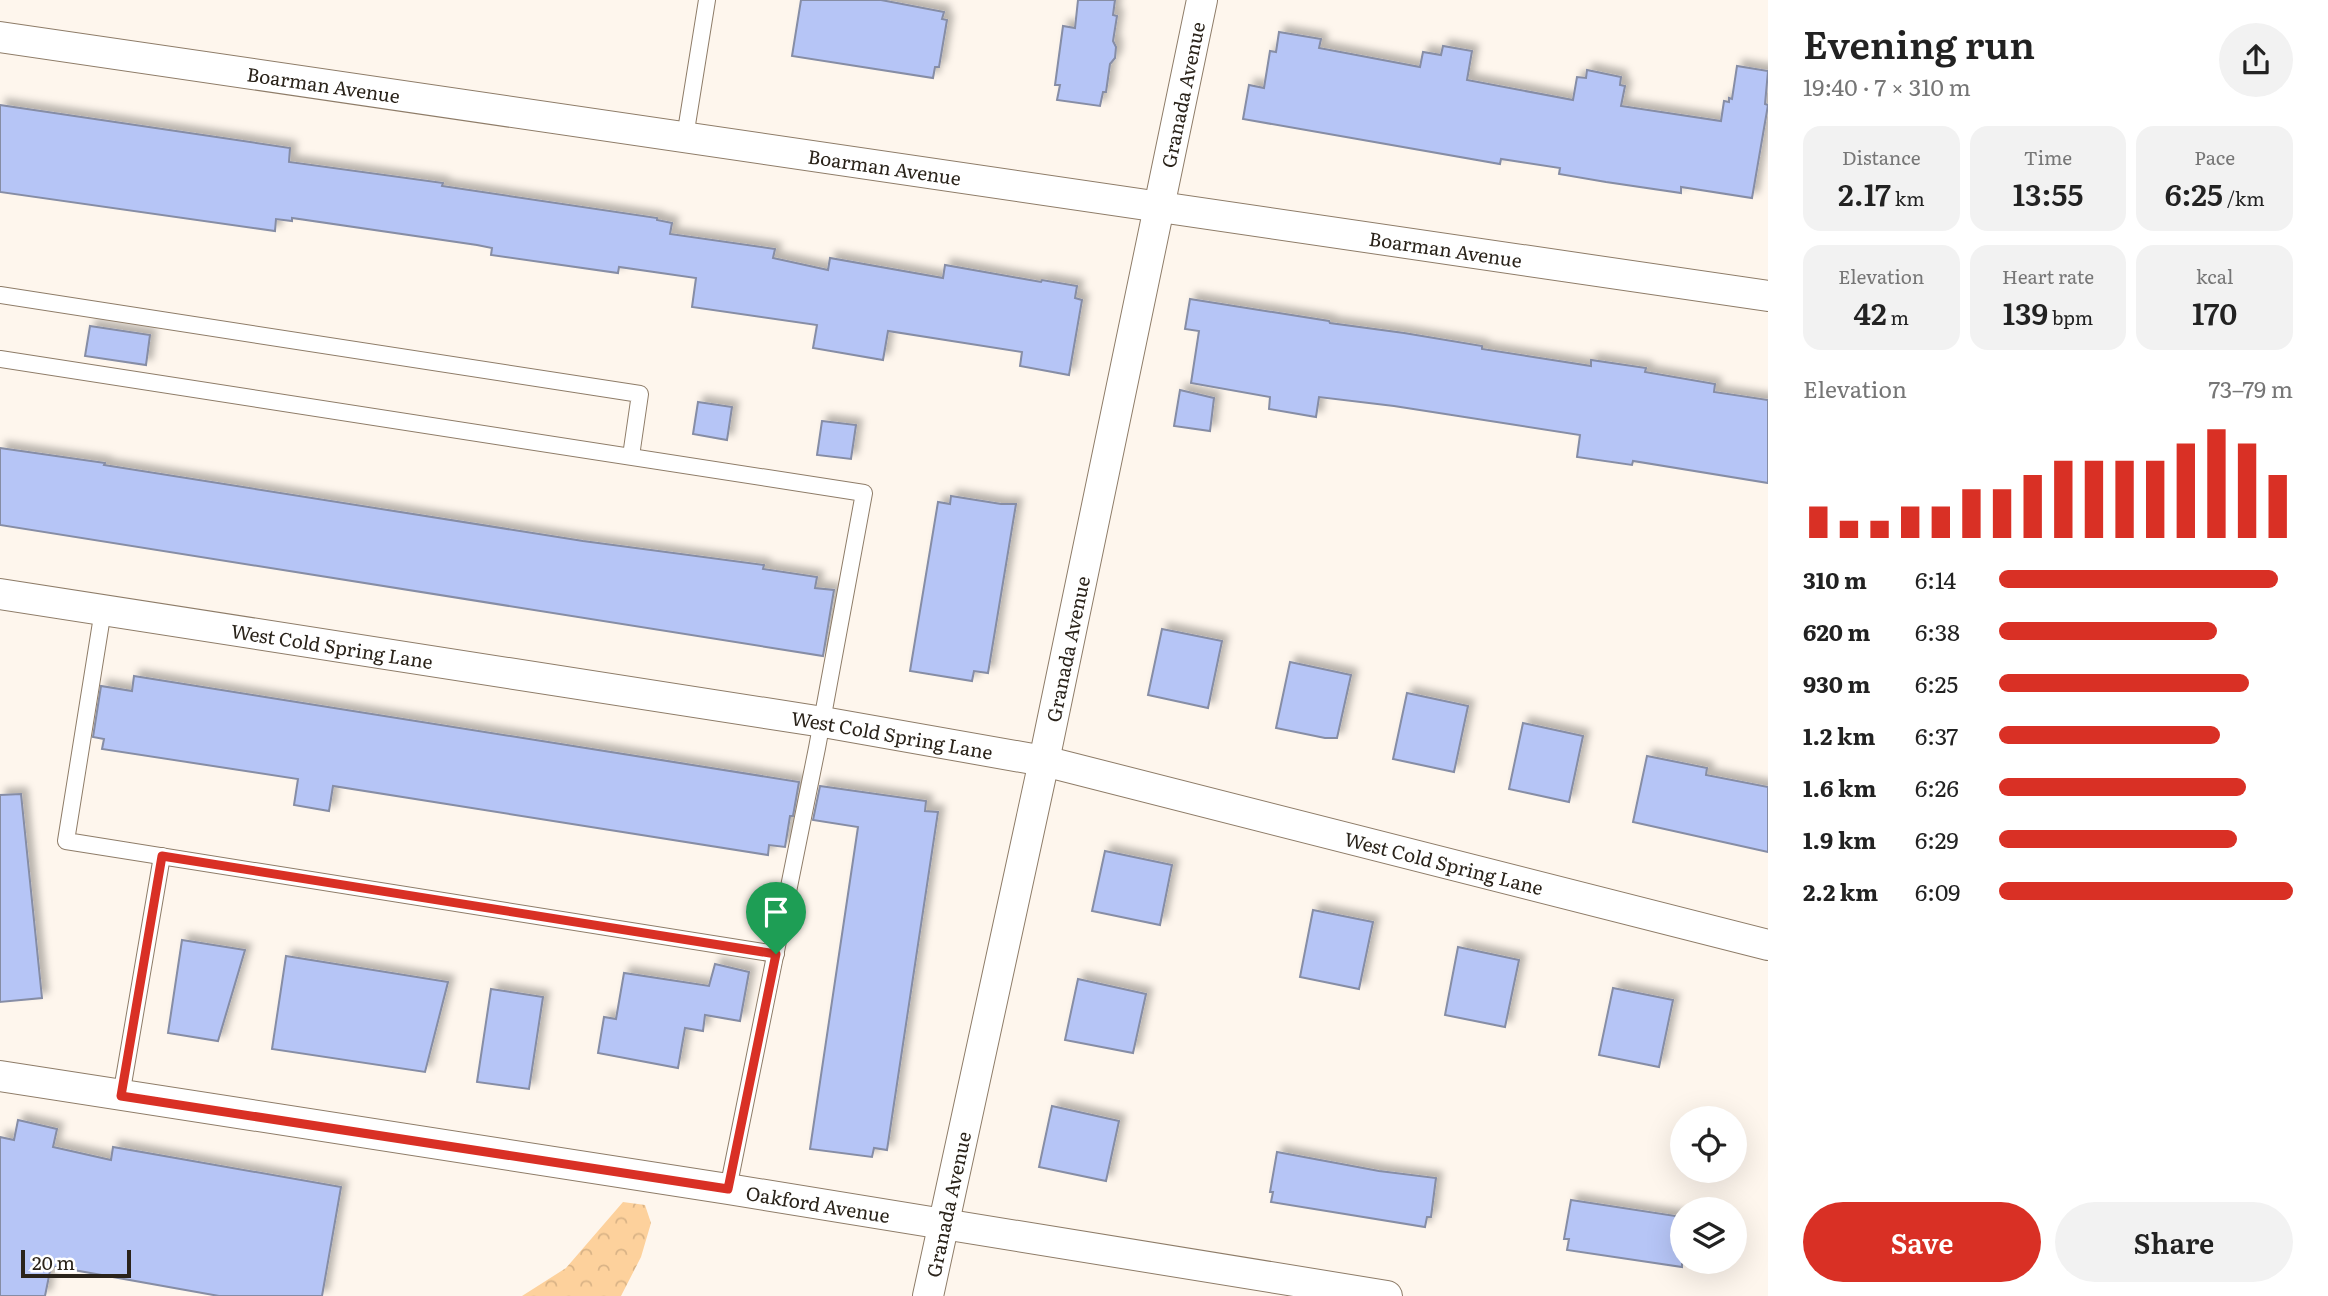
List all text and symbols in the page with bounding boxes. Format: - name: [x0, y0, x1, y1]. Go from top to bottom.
- text: Evening run: [1803, 14, 2035, 71]
- street label: Granada Avenue: [1154, 19, 1211, 170]
- button: share: [2219, 23, 2293, 97]
- street label: Boarman Avenue: [245, 59, 402, 109]
- text: 19:40 · 7 × 310 m: [1803, 69, 1971, 103]
- street label: Boarman Avenue: [806, 142, 963, 192]
- text: Distance: [1842, 143, 1921, 171]
- text: Time: [2024, 143, 2072, 171]
- text: Pace: [2194, 143, 2235, 171]
- text: 2.17: [1838, 171, 1891, 215]
- text: 13:55: [2013, 171, 2083, 215]
- text: 6:25: [2165, 171, 2223, 215]
- text: km: [1891, 184, 1925, 212]
- text: /km: [2223, 184, 2265, 212]
- street label: Boarman Avenue: [1367, 224, 1524, 274]
- text: Elevation: [1838, 262, 1924, 290]
- text: Heart rate: [2002, 262, 2094, 290]
- text: kcal: [2196, 262, 2233, 290]
- text: 42: [1854, 290, 1887, 334]
- text: 139: [2003, 290, 2048, 334]
- text: 170: [2192, 290, 2237, 334]
- text: m: [1887, 303, 1909, 331]
- text: bpm: [2048, 303, 2093, 331]
- text: Elevation: [1803, 371, 1907, 405]
- text: 73–79 m: [2208, 371, 2293, 405]
- text: 310 m: [1803, 562, 1867, 596]
- text: 6:14: [1915, 562, 1956, 596]
- street label: Granada Avenue: [1038, 573, 1096, 724]
- text: 620 m: [1803, 614, 1870, 648]
- text: 6:38: [1915, 614, 1960, 648]
- street label: West Cold Spring Lane: [229, 616, 435, 675]
- text: 930 m: [1803, 666, 1871, 700]
- text: 6:25: [1915, 666, 1958, 700]
- street label: West Cold Spring Lane: [789, 703, 995, 766]
- text: 1.2 km: [1803, 718, 1875, 752]
- text: 6:37: [1915, 718, 1958, 752]
- text: 1.6 km: [1803, 770, 1876, 804]
- text: 6:26: [1915, 770, 1959, 804]
- text: 1.9 km: [1803, 822, 1876, 856]
- text: 6:29: [1915, 822, 1958, 856]
- street label: West Cold Spring Lane: [1342, 824, 1546, 901]
- text: 2.2 km: [1803, 874, 1878, 908]
- text: 6:09: [1915, 874, 1960, 908]
- pin: [746, 882, 806, 954]
- icon: arrive: [757, 893, 795, 931]
- map controls: [1670, 1106, 1747, 1274]
- button: locate: [1670, 1106, 1747, 1183]
- street label: Granada Avenue: [919, 1128, 977, 1280]
- street label: Oakford Avenue: [744, 1178, 892, 1229]
- button: layers: [1670, 1197, 1747, 1274]
- button: Save: [1803, 1202, 2041, 1282]
- button: Share: [2055, 1202, 2293, 1282]
- scale bar: [21, 1247, 131, 1279]
- text: 20 m: [32, 1248, 75, 1276]

